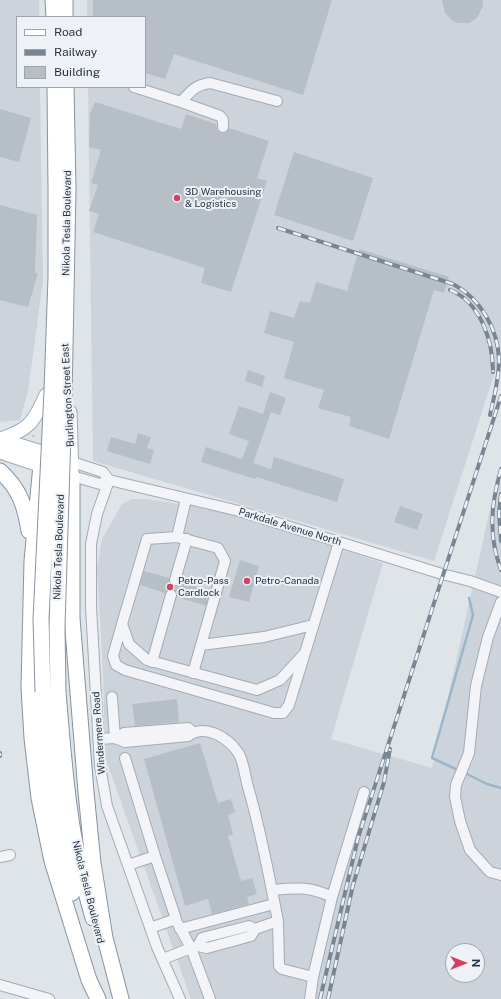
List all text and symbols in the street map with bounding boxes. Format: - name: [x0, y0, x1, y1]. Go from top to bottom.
- legend: [16, 16, 146, 88]
- text: Road: [54, 25, 82, 39]
- text: Railway: [54, 45, 97, 59]
- text: Building: [54, 65, 100, 79]
- street label: Nikola Tesla Boulevard: [60, 170, 74, 276]
- place label: 3D Warehousing & Logistics: [185, 186, 262, 210]
- marker: 3D Warehousing & Logistics: [172, 193, 182, 203]
- street label: Burlington Street East: [59, 343, 77, 447]
- street label: Nikola Tesla Boulevard: [51, 494, 67, 600]
- street label: Parkdale Avenue North: [237, 506, 343, 548]
- place label: Petro-Pass Cardlock: [178, 575, 229, 598]
- place label: Petro-Canada: [255, 575, 319, 587]
- marker: Petro-Canada: [242, 576, 252, 586]
- marker: Petro-Pass Cardlock: [165, 582, 175, 592]
- street label: Windermere Road: [90, 691, 108, 775]
- street label: Nikola Tesla Boulevard: [69, 839, 107, 945]
- north arrow: [445, 943, 485, 983]
- text: N: [470, 959, 482, 967]

